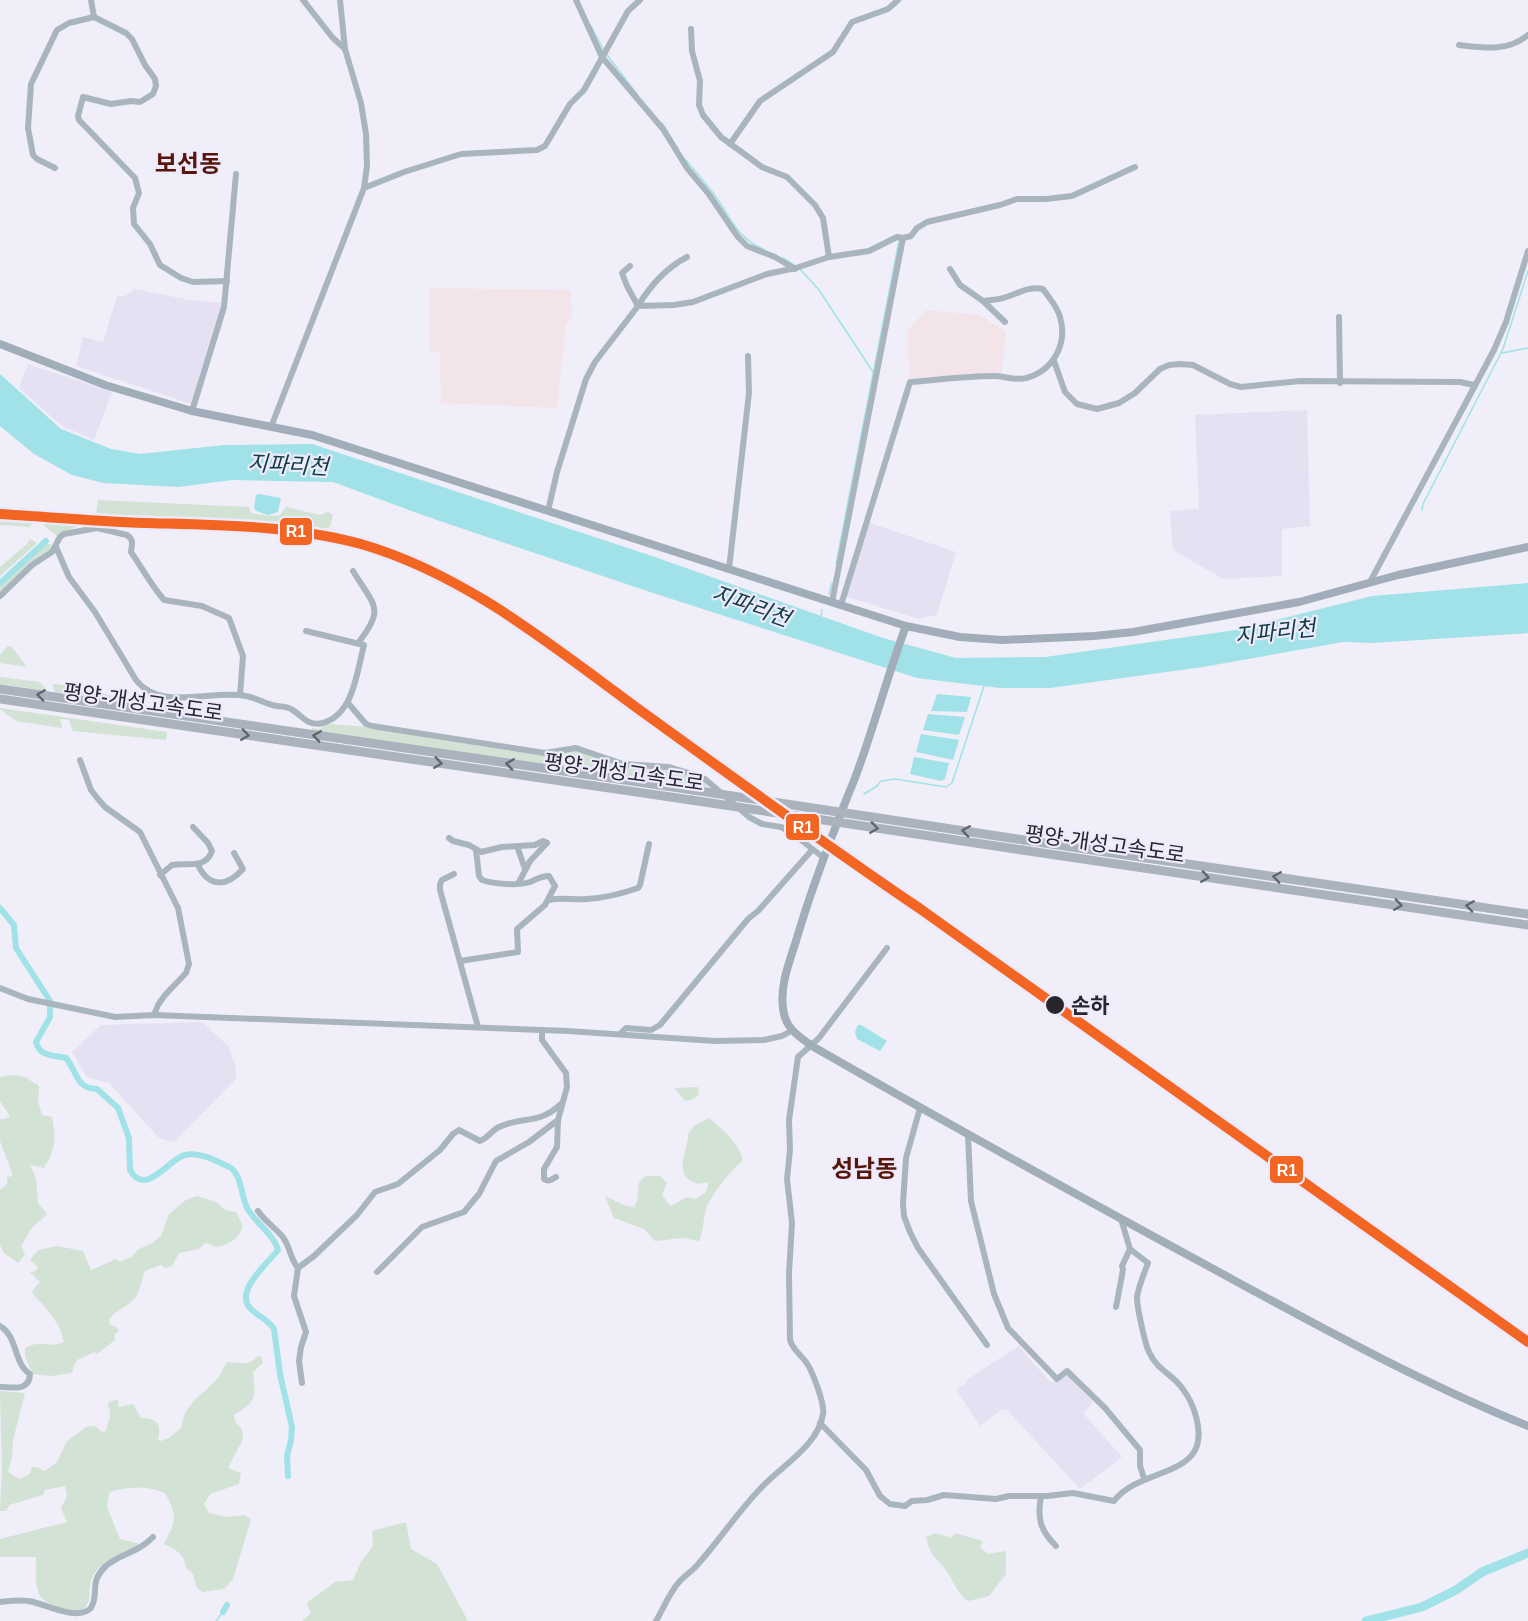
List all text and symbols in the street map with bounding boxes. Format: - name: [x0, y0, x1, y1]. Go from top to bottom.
- district label: 보선동: [155, 150, 221, 177]
- water label: 지파리천: [247, 450, 332, 480]
- line badge: R1: [279, 517, 313, 546]
- text: R1: [286, 523, 306, 540]
- water label: 지파리천: [709, 580, 796, 633]
- water label: 지파리천: [1233, 615, 1319, 649]
- street label: 평양-개성고속도로: [61, 679, 225, 725]
- one-way arrow: [36, 690, 46, 702]
- one-way arrow: [240, 729, 250, 741]
- one-way arrow: [312, 730, 322, 742]
- street label: 평양-개성고속도로: [542, 749, 706, 795]
- one-way arrow: [433, 757, 442, 769]
- one-way arrow: [505, 758, 515, 770]
- line badge: R1: [785, 813, 820, 841]
- text: R1: [793, 819, 813, 836]
- one-way arrow: [869, 821, 878, 833]
- street label: 평양-개성고속도로: [1023, 821, 1187, 867]
- one-way arrow: [961, 826, 971, 838]
- one-way arrow: [1200, 870, 1209, 882]
- one-way arrow: [1273, 872, 1282, 884]
- one-way arrow: [1393, 899, 1402, 911]
- one-way arrow: [1466, 900, 1475, 912]
- marker: 손하: [1044, 994, 1066, 1016]
- place label: 손하: [1071, 994, 1110, 1017]
- district label: 성남동: [831, 1155, 897, 1182]
- line badge: R1: [1269, 1155, 1304, 1184]
- text: R1: [1277, 1162, 1297, 1179]

